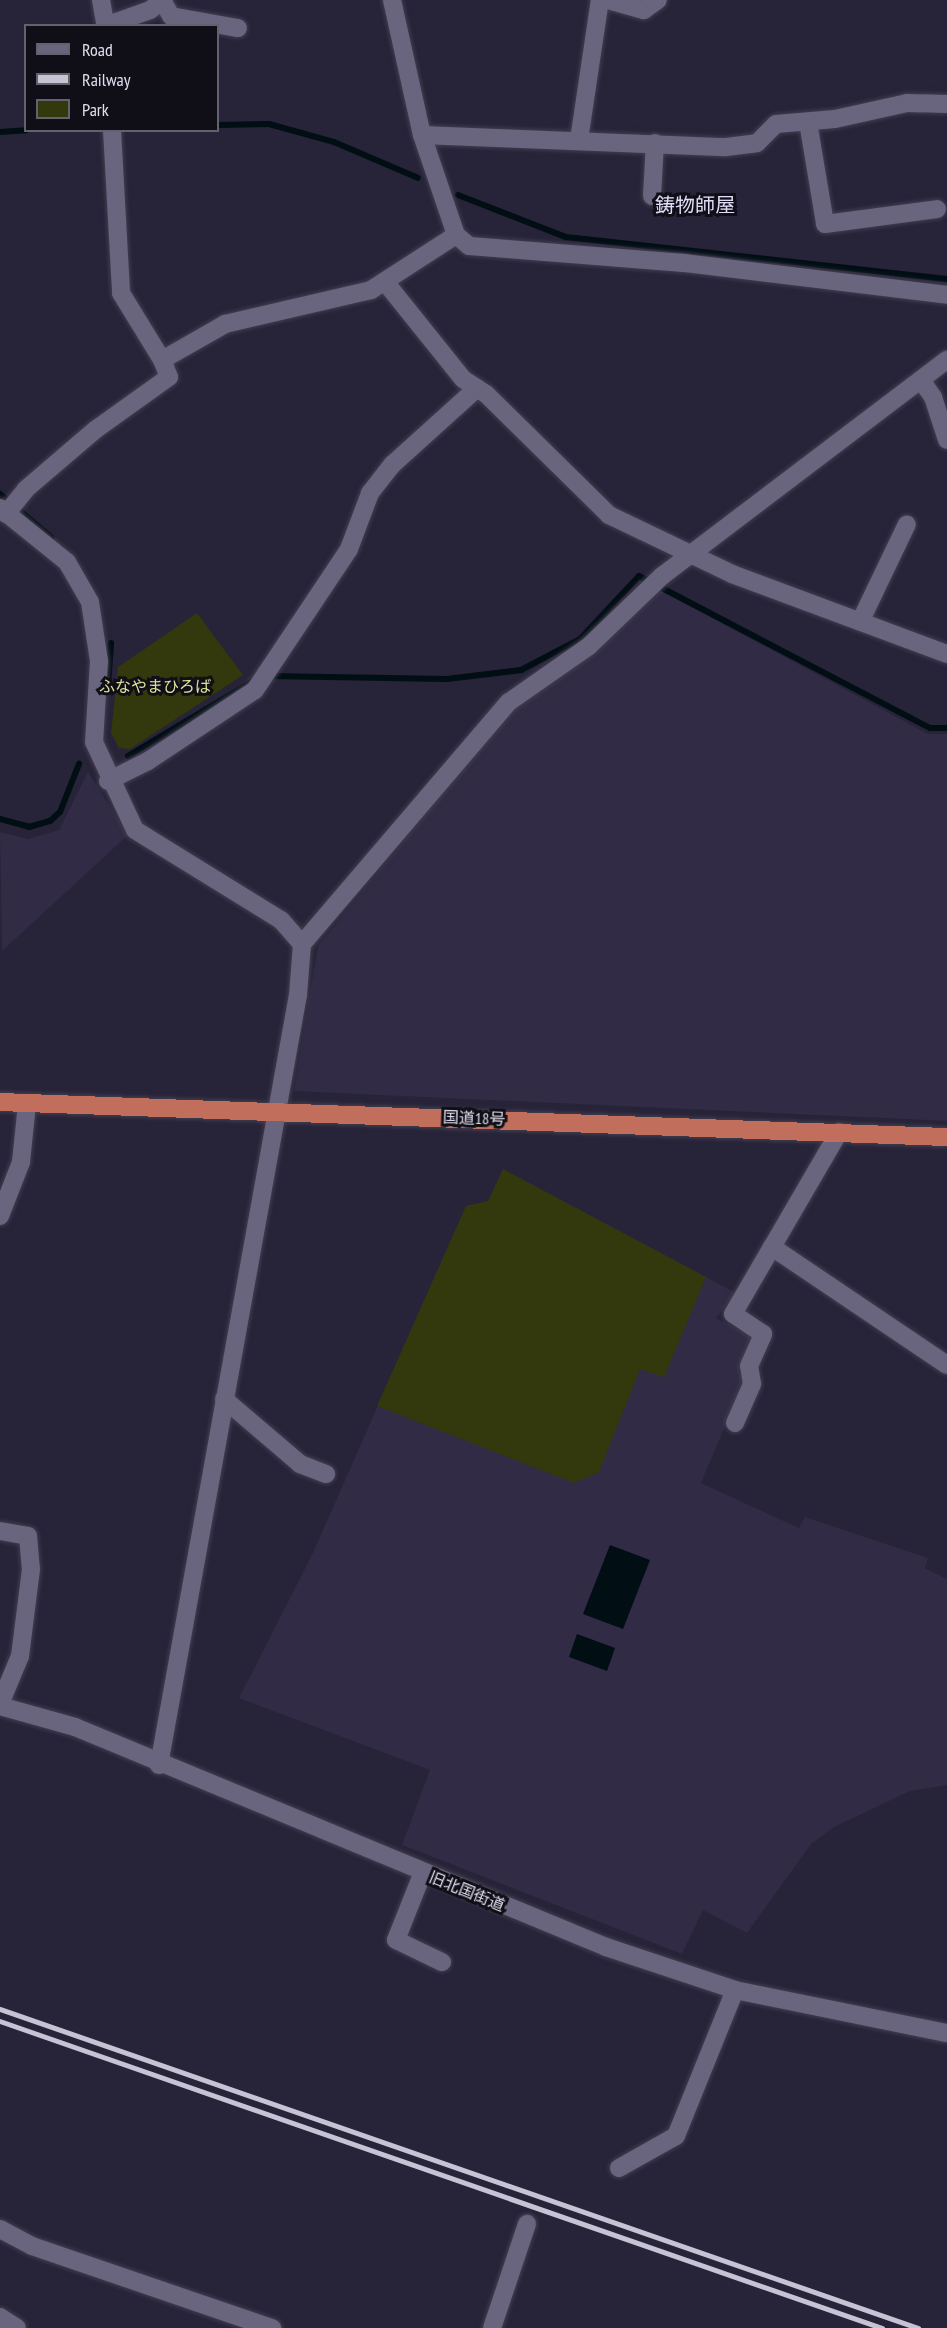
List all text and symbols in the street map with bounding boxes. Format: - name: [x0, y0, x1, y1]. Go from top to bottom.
- legend: [24, 24, 219, 132]
- text: Road: [82, 38, 113, 61]
- text: Railway: [82, 68, 131, 91]
- text: Park: [82, 98, 109, 121]
- district label: 鋳物師屋: [655, 193, 735, 217]
- park label: ふなやまひろば: [99, 676, 211, 696]
- street label: 国道18号: [442, 1107, 506, 1129]
- street label: 旧北国街道: [426, 1867, 508, 1915]

